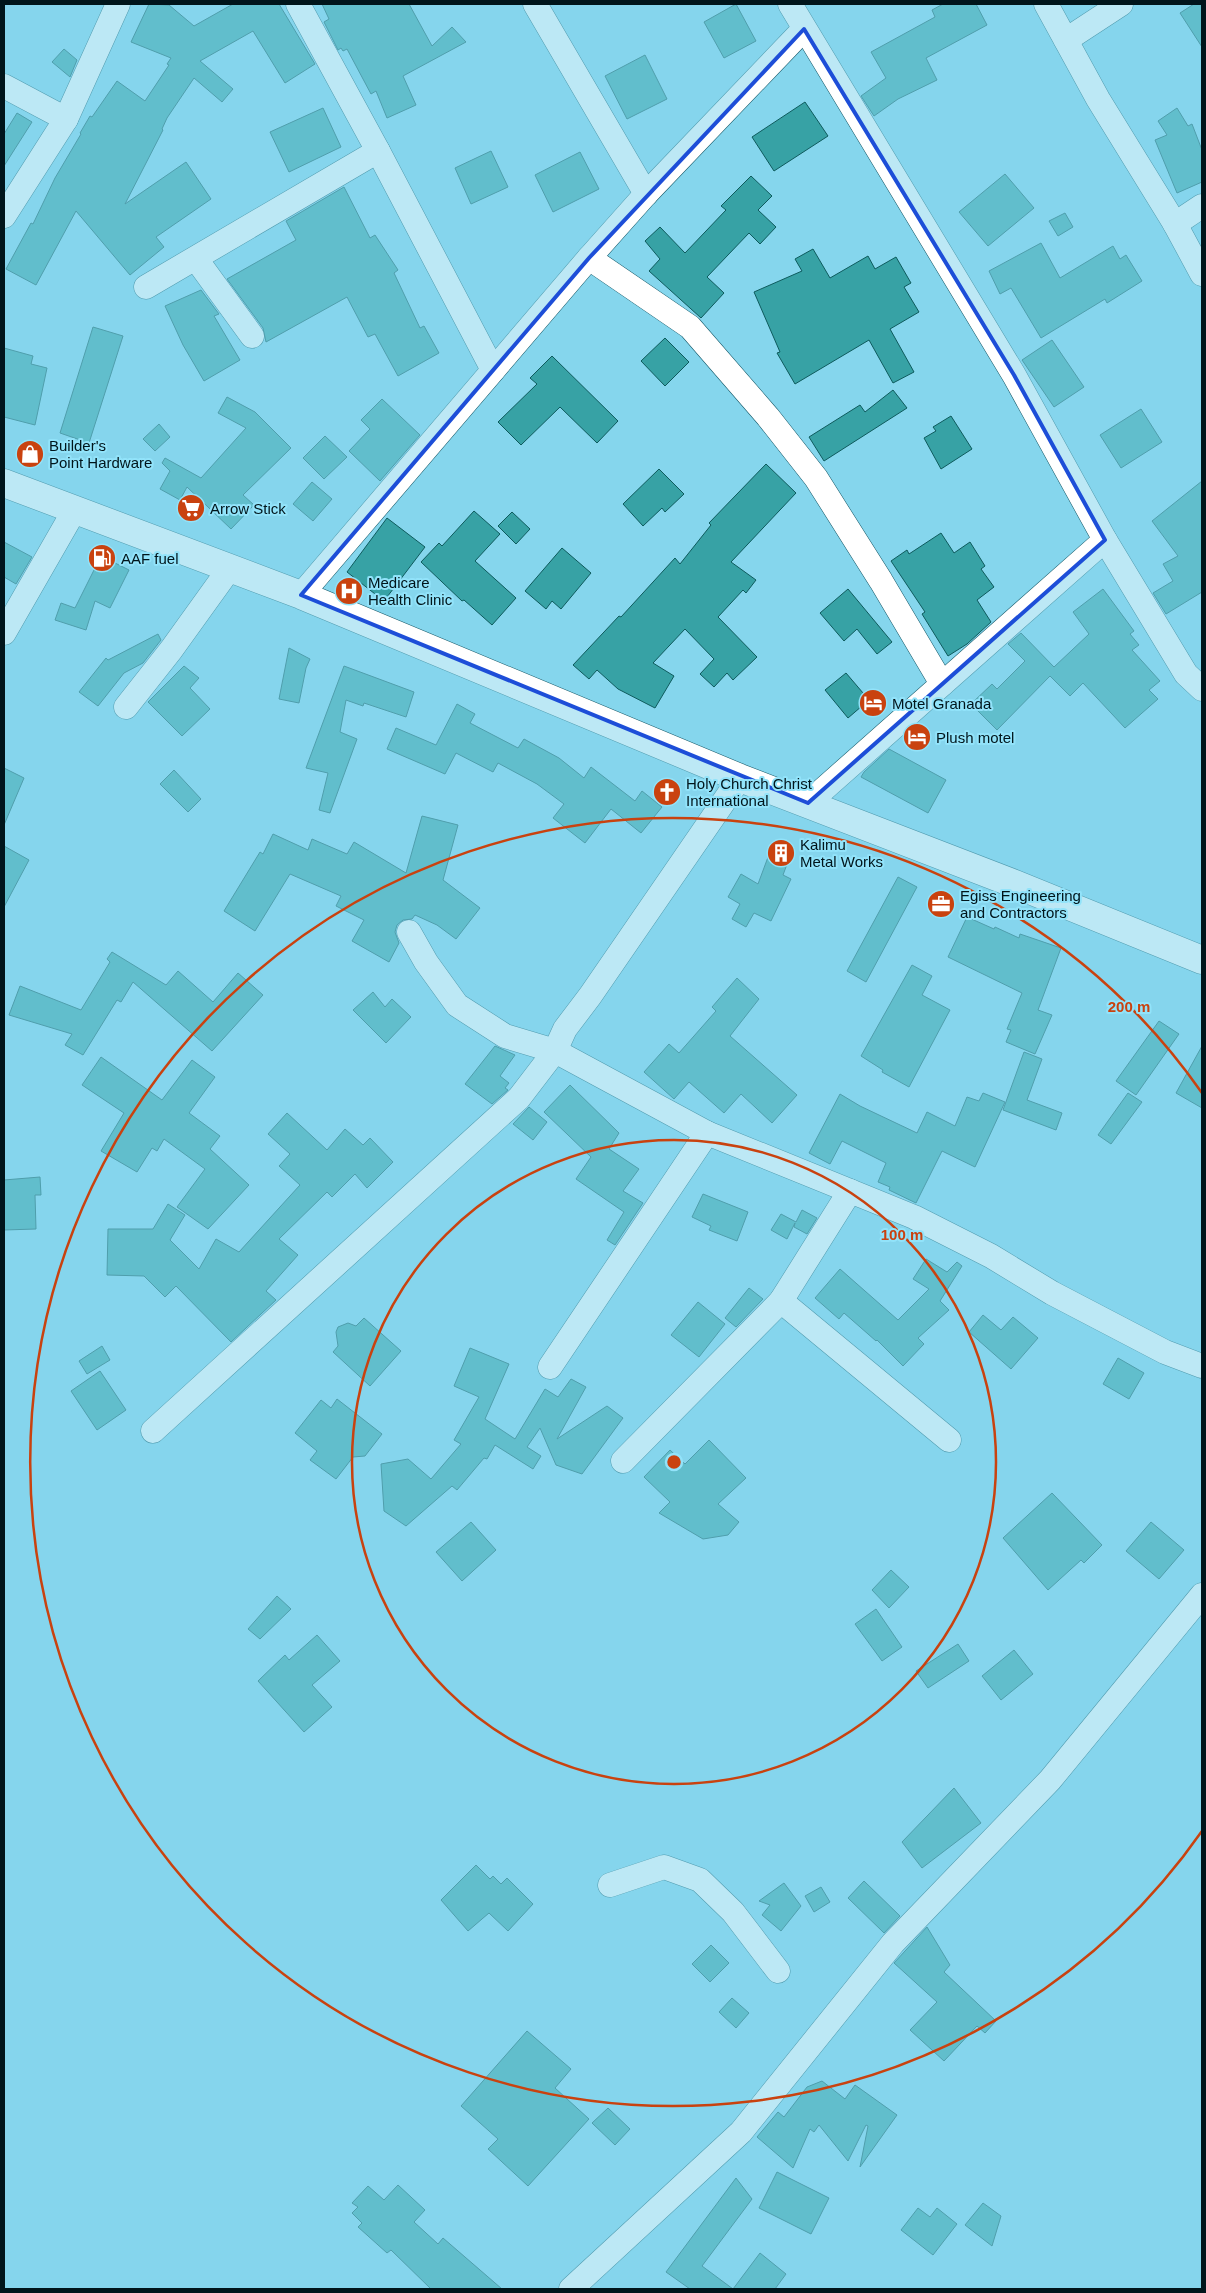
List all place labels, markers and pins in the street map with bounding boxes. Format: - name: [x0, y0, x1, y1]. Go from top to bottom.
- place label: Builder's Point Hardware: [49, 437, 152, 471]
- shop icon: Builder's Point Hardware: [15, 439, 45, 469]
- supermarket icon: Arrow Stick: [176, 493, 206, 523]
- place label: Arrow Stick: [210, 500, 286, 517]
- fuel station icon: AAF fuel: [87, 543, 117, 573]
- place label: AAF fuel: [121, 550, 179, 567]
- place label: Medicare Health Clinic: [368, 574, 453, 608]
- hospital icon: Medicare Health Clinic: [334, 576, 364, 606]
- hotel icon: Motel Granada: [858, 688, 888, 718]
- place label: Motel Granada: [892, 695, 992, 712]
- hotel icon: Plush motel: [902, 722, 932, 752]
- place label: Plush motel: [936, 729, 1014, 746]
- place label: Holy Church Christ International: [686, 775, 813, 809]
- church icon: Holy Church Christ International: [652, 777, 682, 807]
- place label: Kalimu Metal Works: [800, 836, 883, 870]
- building icon: Kalimu Metal Works: [766, 838, 796, 868]
- place label: Egiss Engineering and Contractors: [960, 887, 1081, 921]
- office icon: Egiss Engineering and Contractors: [926, 889, 956, 919]
- centre of rings: [665, 1453, 683, 1471]

